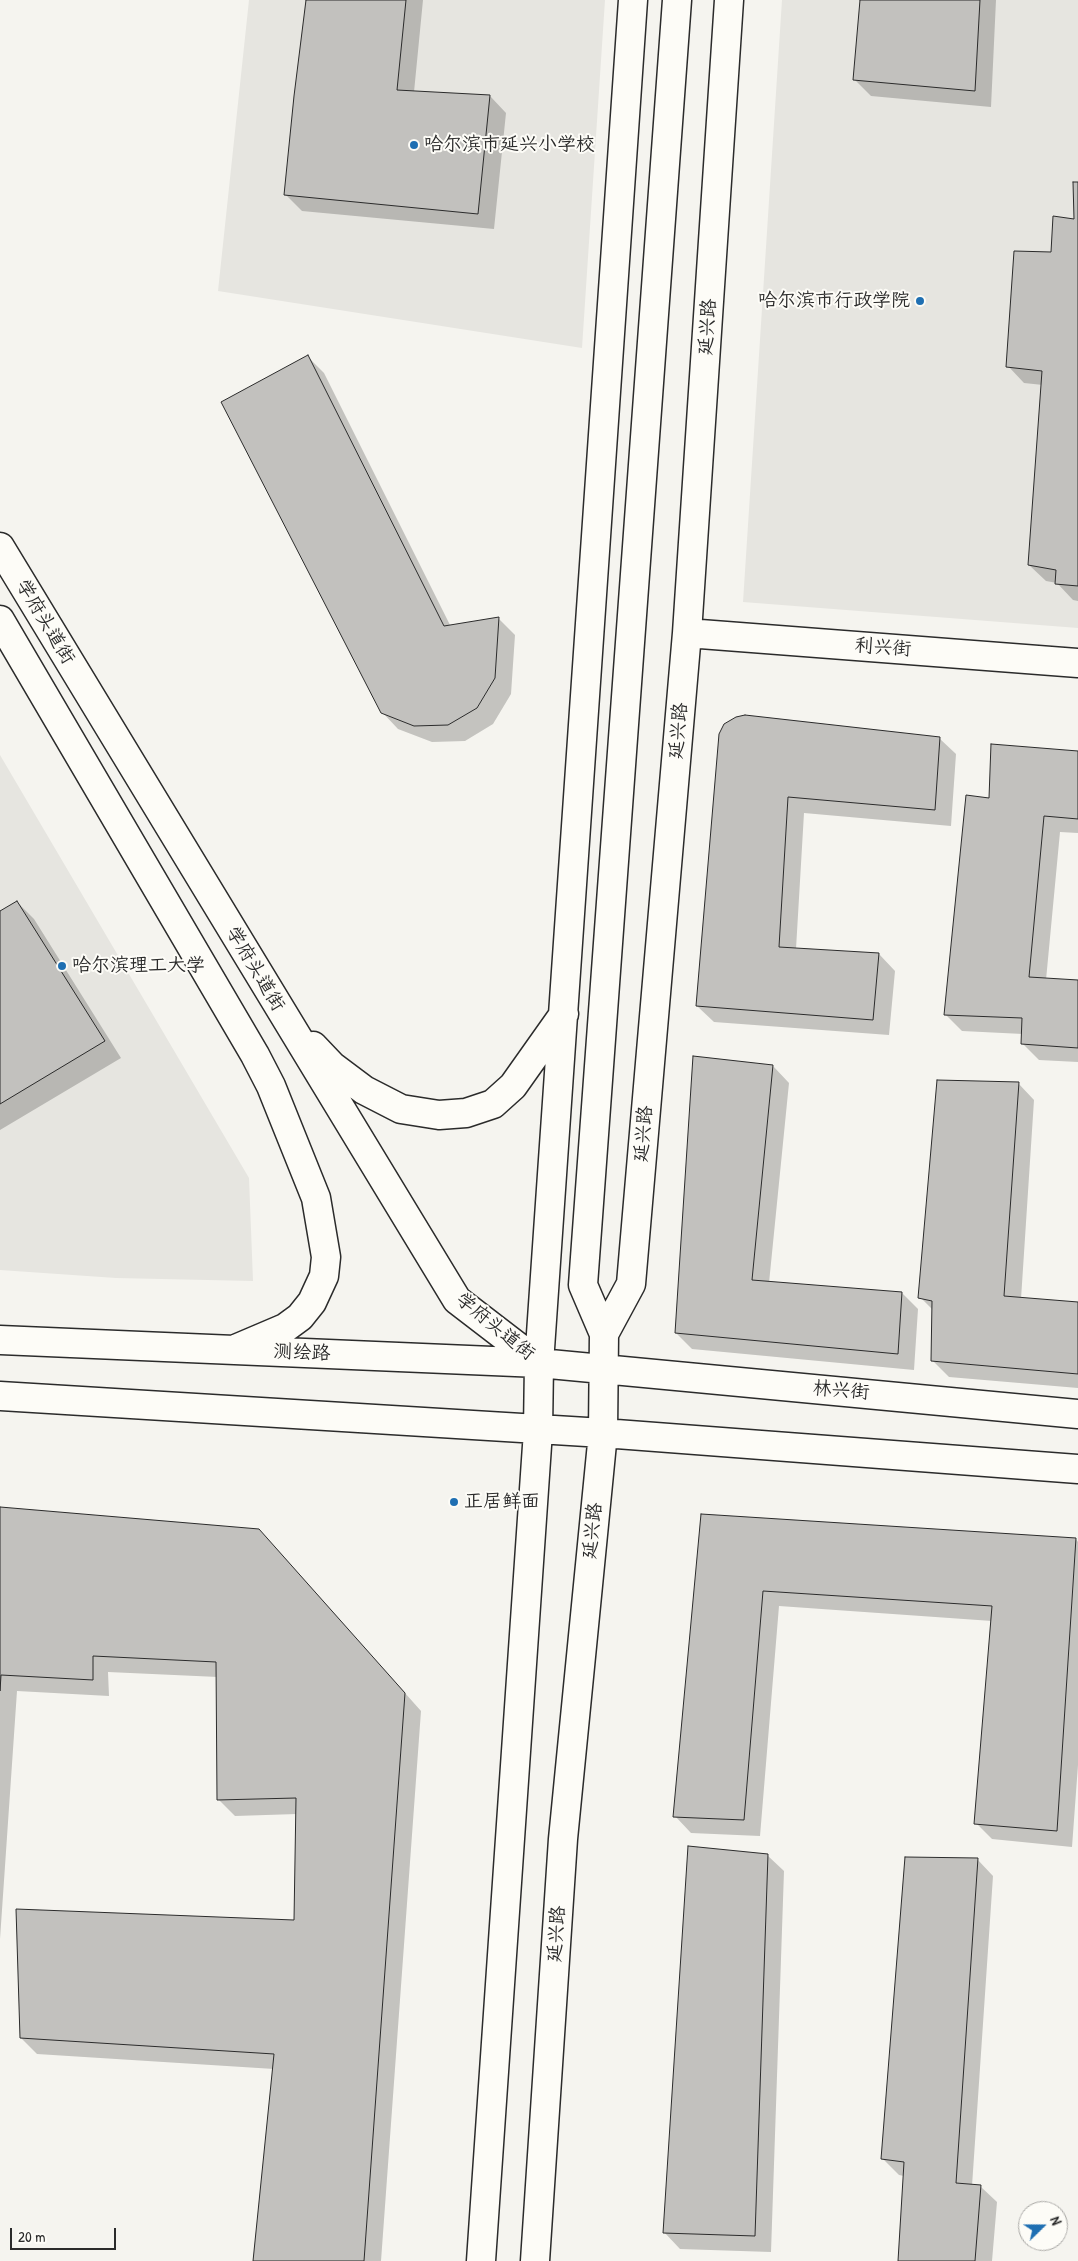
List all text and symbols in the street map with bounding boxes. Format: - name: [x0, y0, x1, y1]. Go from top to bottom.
- place label: 哈尔滨市延兴小学校: [424, 134, 595, 156]
- marker: 哈尔滨市延兴小学校: [408, 139, 420, 151]
- place label: 哈尔滨市行政学院: [758, 290, 910, 312]
- marker: 哈尔滨市行政学院: [914, 295, 926, 307]
- street label: 延兴路: [695, 298, 721, 356]
- street label: 学府头道街: [11, 575, 79, 669]
- street label: 利兴街: [854, 635, 912, 661]
- street label: 延兴路: [665, 702, 693, 760]
- street label: 学府头道街: [221, 922, 289, 1016]
- place label: 哈尔滨理工大学: [72, 955, 205, 977]
- marker: 哈尔滨理工大学: [56, 960, 68, 972]
- street label: 延兴路: [630, 1105, 658, 1163]
- street label: 学府头道街: [451, 1288, 539, 1366]
- street label: 测绘路: [273, 1341, 331, 1365]
- street label: 林兴街: [812, 1377, 870, 1405]
- place label: 正居鲜面: [464, 1491, 540, 1513]
- marker: 正居鲜面: [448, 1496, 460, 1508]
- street label: 延兴路: [579, 1501, 607, 1561]
- street label: 延兴路: [544, 1905, 570, 1963]
- north arrow: [1018, 2201, 1068, 2251]
- text: N: [1046, 2214, 1067, 2228]
- scale bar: [12, 2218, 119, 2250]
- text: 20 m: [18, 2226, 45, 2247]

